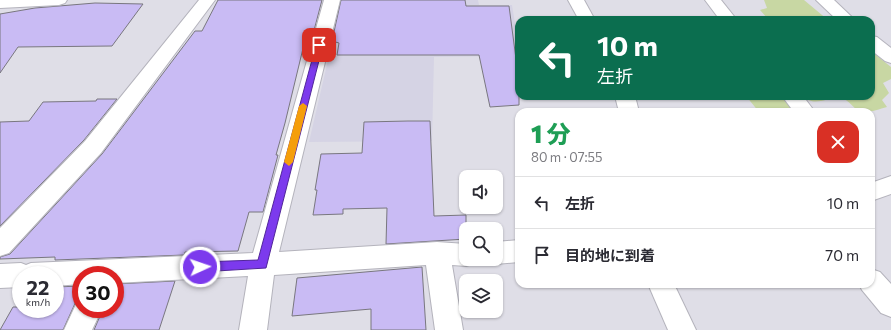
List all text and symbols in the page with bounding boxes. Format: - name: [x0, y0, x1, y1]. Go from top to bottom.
- pin: [302, 28, 336, 62]
- text: 10 m: [597, 28, 658, 62]
- icon: left: [531, 32, 583, 84]
- icon: arrive: [308, 34, 330, 56]
- text: 左折: [597, 65, 633, 87]
- text: 1 分: [531, 119, 571, 148]
- button: close: [817, 121, 859, 163]
- text: 80 m · 07:55: [531, 149, 603, 165]
- map controls: [459, 170, 503, 318]
- button: sound: [459, 170, 503, 214]
- icon: left: [531, 192, 553, 214]
- text: 左折: [565, 194, 595, 212]
- text: 10 m: [827, 194, 859, 212]
- button: search: [459, 222, 503, 266]
- icon: arrive: [531, 244, 553, 266]
- position arrow: [179, 246, 221, 288]
- text: 目的地に到着: [565, 246, 655, 264]
- text: 70 m: [825, 246, 859, 264]
- speed limit sign: 30: [72, 266, 124, 318]
- button: layers: [459, 274, 503, 318]
- text: 22: [27, 275, 49, 299]
- text: km/h: [26, 296, 50, 308]

